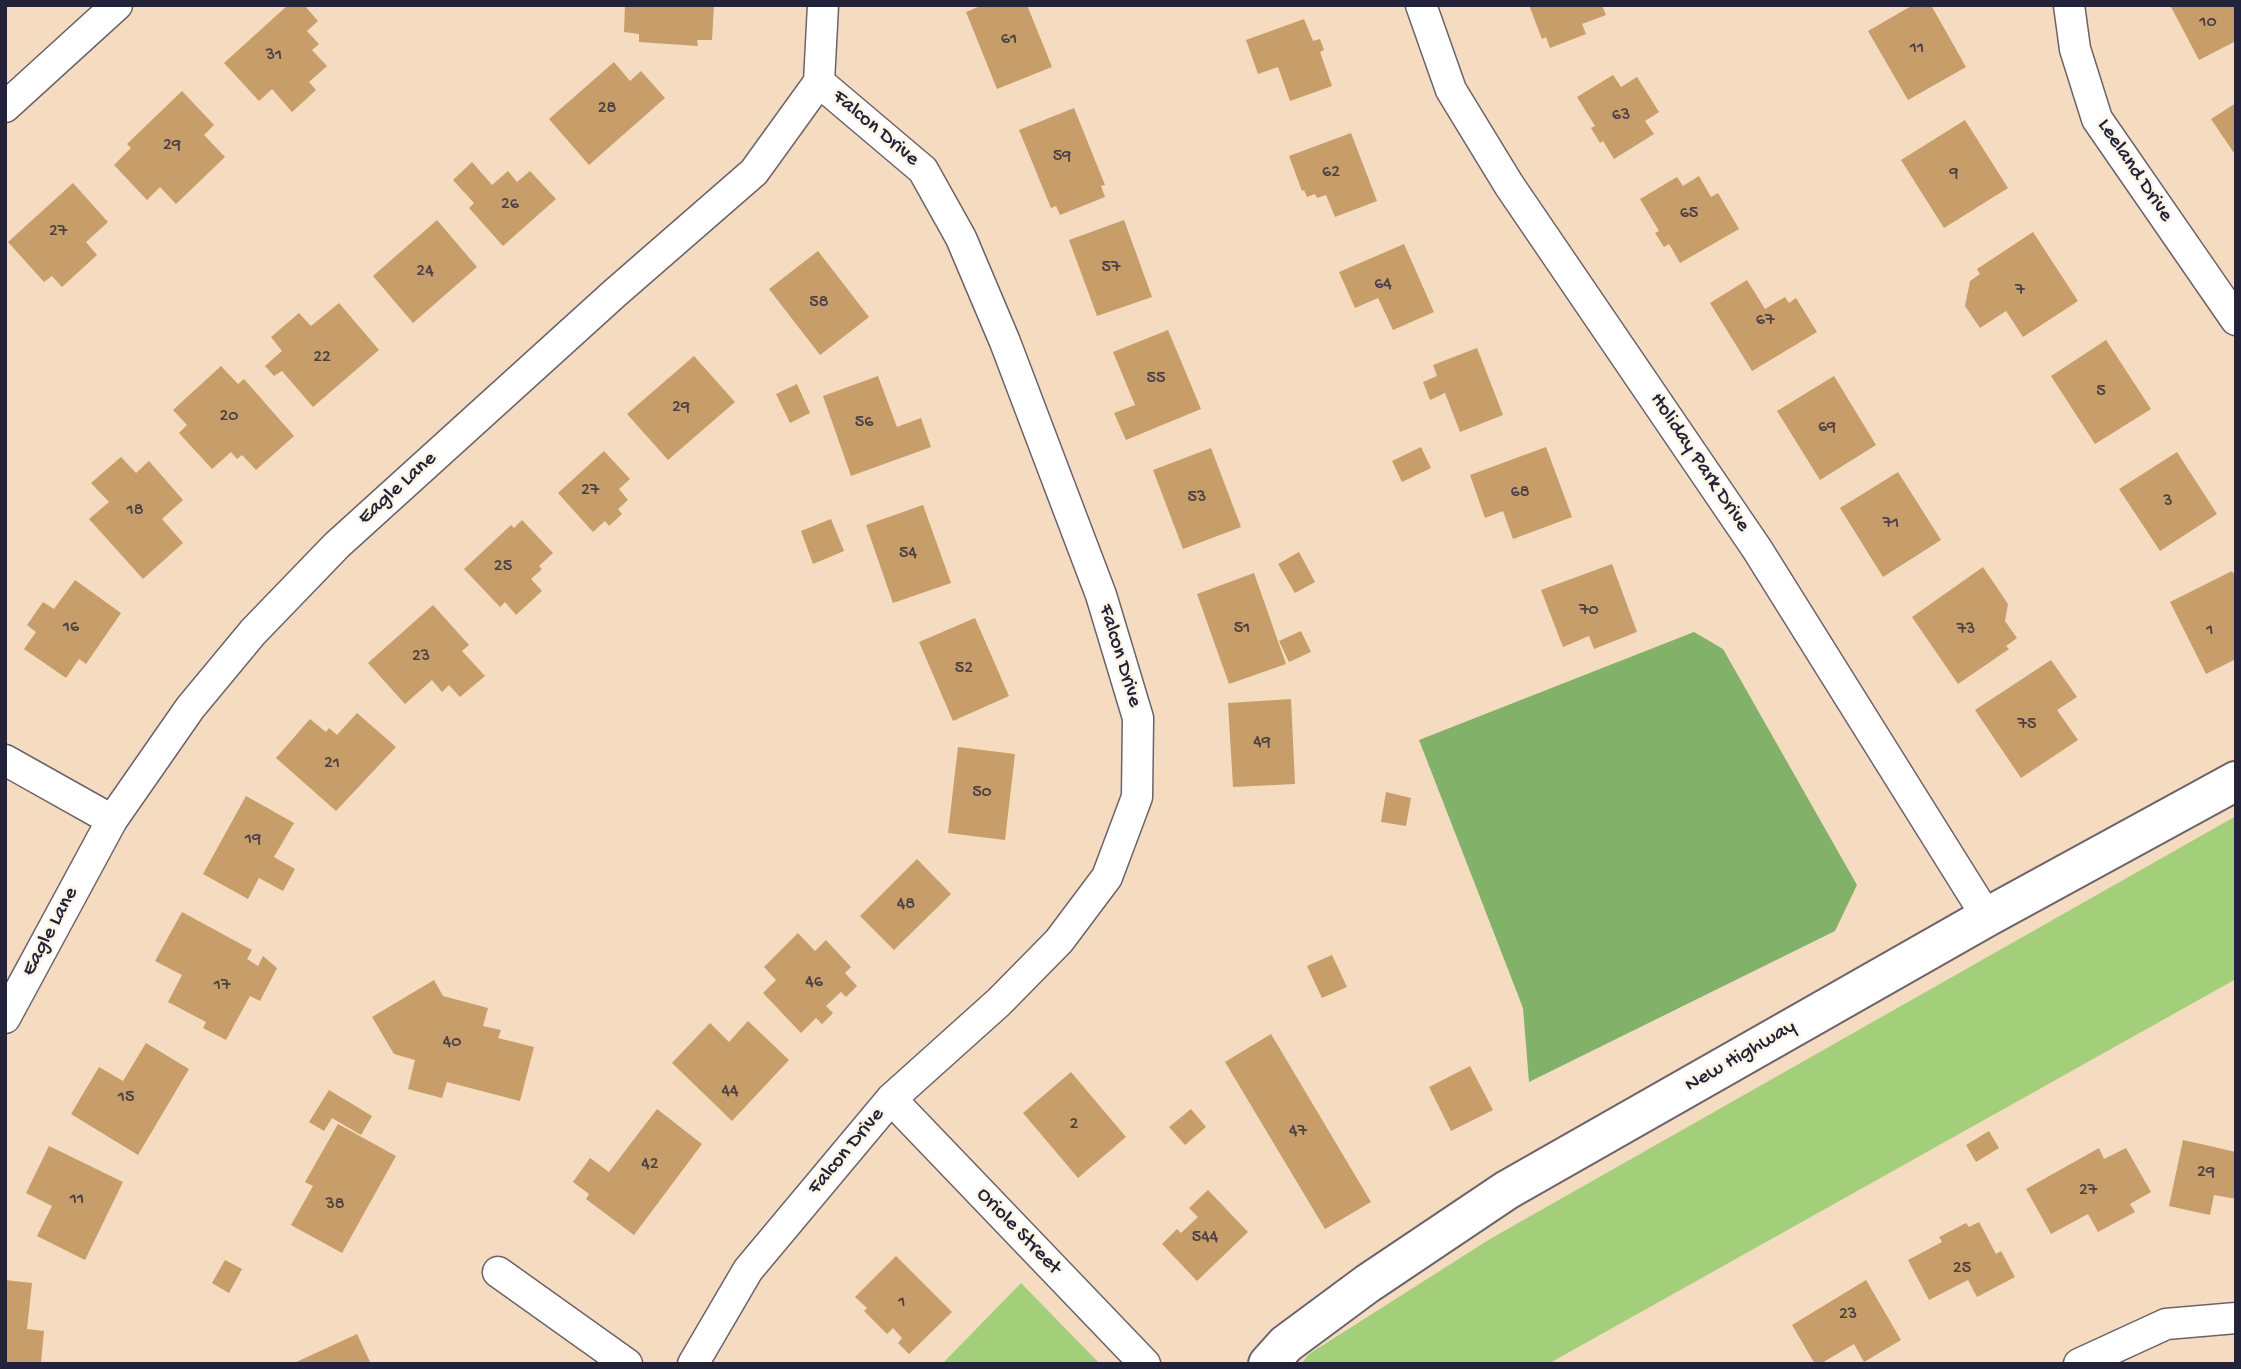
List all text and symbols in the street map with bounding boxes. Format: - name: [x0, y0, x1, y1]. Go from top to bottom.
- house number: 10: [2199, 12, 2217, 34]
- house number: 61: [1001, 29, 1017, 51]
- house number: 11: [1910, 38, 1924, 60]
- house number: 31: [266, 45, 282, 67]
- street label: Falcon Drive: [826, 85, 924, 173]
- house number: 28: [598, 98, 616, 120]
- house number: 63: [1612, 105, 1630, 127]
- street label: Leeland Drive: [2090, 115, 2178, 227]
- house number: 29: [163, 135, 181, 157]
- house number: 59: [1053, 146, 1071, 168]
- house number: 62: [1322, 162, 1340, 184]
- house number: 9: [1949, 163, 1959, 185]
- house number: 26: [501, 194, 519, 216]
- house number: 65: [1680, 203, 1698, 225]
- house number: 27: [49, 221, 67, 243]
- house number: 57: [1102, 257, 1120, 279]
- house number: 24: [416, 261, 434, 283]
- house number: 64: [1374, 274, 1392, 296]
- house number: 7: [2015, 280, 2025, 302]
- house number: 58: [809, 292, 829, 314]
- house number: 67: [1756, 310, 1774, 332]
- house number: 22: [313, 347, 331, 369]
- house number: 55: [1147, 368, 1165, 390]
- house number: 5: [2096, 381, 2106, 403]
- street label: Holiday Park Drive: [1643, 389, 1755, 537]
- house number: 29: [672, 397, 690, 419]
- house number: 20: [219, 406, 239, 428]
- house number: 56: [855, 412, 873, 434]
- house number: 69: [1818, 417, 1836, 439]
- street label: Eagle Lane: [353, 447, 443, 531]
- house number: 27: [581, 480, 599, 502]
- house number: 68: [1511, 482, 1529, 504]
- house number: 53: [1188, 487, 1206, 509]
- house number: 3: [2163, 491, 2173, 513]
- house number: 18: [126, 500, 144, 522]
- house number: 71: [1883, 513, 1899, 535]
- house number: 54: [899, 543, 917, 565]
- house number: 25: [494, 556, 512, 578]
- house number: 70: [1579, 600, 1599, 622]
- street label: Falcon Drive: [1091, 602, 1147, 710]
- house number: 16: [63, 617, 79, 639]
- house number: 51: [1234, 618, 1250, 640]
- house number: 73: [1957, 619, 1975, 641]
- house number: 1: [2206, 620, 2214, 642]
- house number: 23: [412, 646, 430, 668]
- house number: 52: [955, 658, 973, 680]
- house number: 75: [2018, 714, 2036, 736]
- house number: 49: [1253, 732, 1271, 754]
- house number: 21: [324, 753, 340, 775]
- house number: 50: [972, 782, 992, 804]
- house number: 19: [245, 829, 261, 851]
- street label: Eagle Lane: [17, 883, 85, 981]
- house number: 48: [897, 894, 915, 916]
- house number: 46: [805, 972, 823, 994]
- house number: 17: [214, 975, 230, 997]
- street label: New Highway: [1681, 1015, 1801, 1099]
- house number: 40: [443, 1032, 461, 1054]
- house number: 44: [721, 1081, 739, 1103]
- house number: 15: [118, 1087, 134, 1109]
- street label: Falcon Drive: [803, 1103, 891, 1201]
- house number: 2: [1070, 1114, 1078, 1136]
- house number: 47: [1289, 1121, 1307, 1143]
- house number: 42: [641, 1154, 659, 1176]
- house number: 29: [2197, 1162, 2215, 1184]
- house number: 27: [2079, 1180, 2097, 1202]
- street label: Oriole Street: [970, 1183, 1066, 1281]
- house number: 11: [70, 1189, 84, 1211]
- house number: 38: [325, 1194, 345, 1216]
- house number: 544: [1192, 1227, 1218, 1249]
- house number: 25: [1953, 1258, 1971, 1280]
- house number: 1: [898, 1292, 906, 1314]
- house number: 23: [1839, 1304, 1857, 1326]

